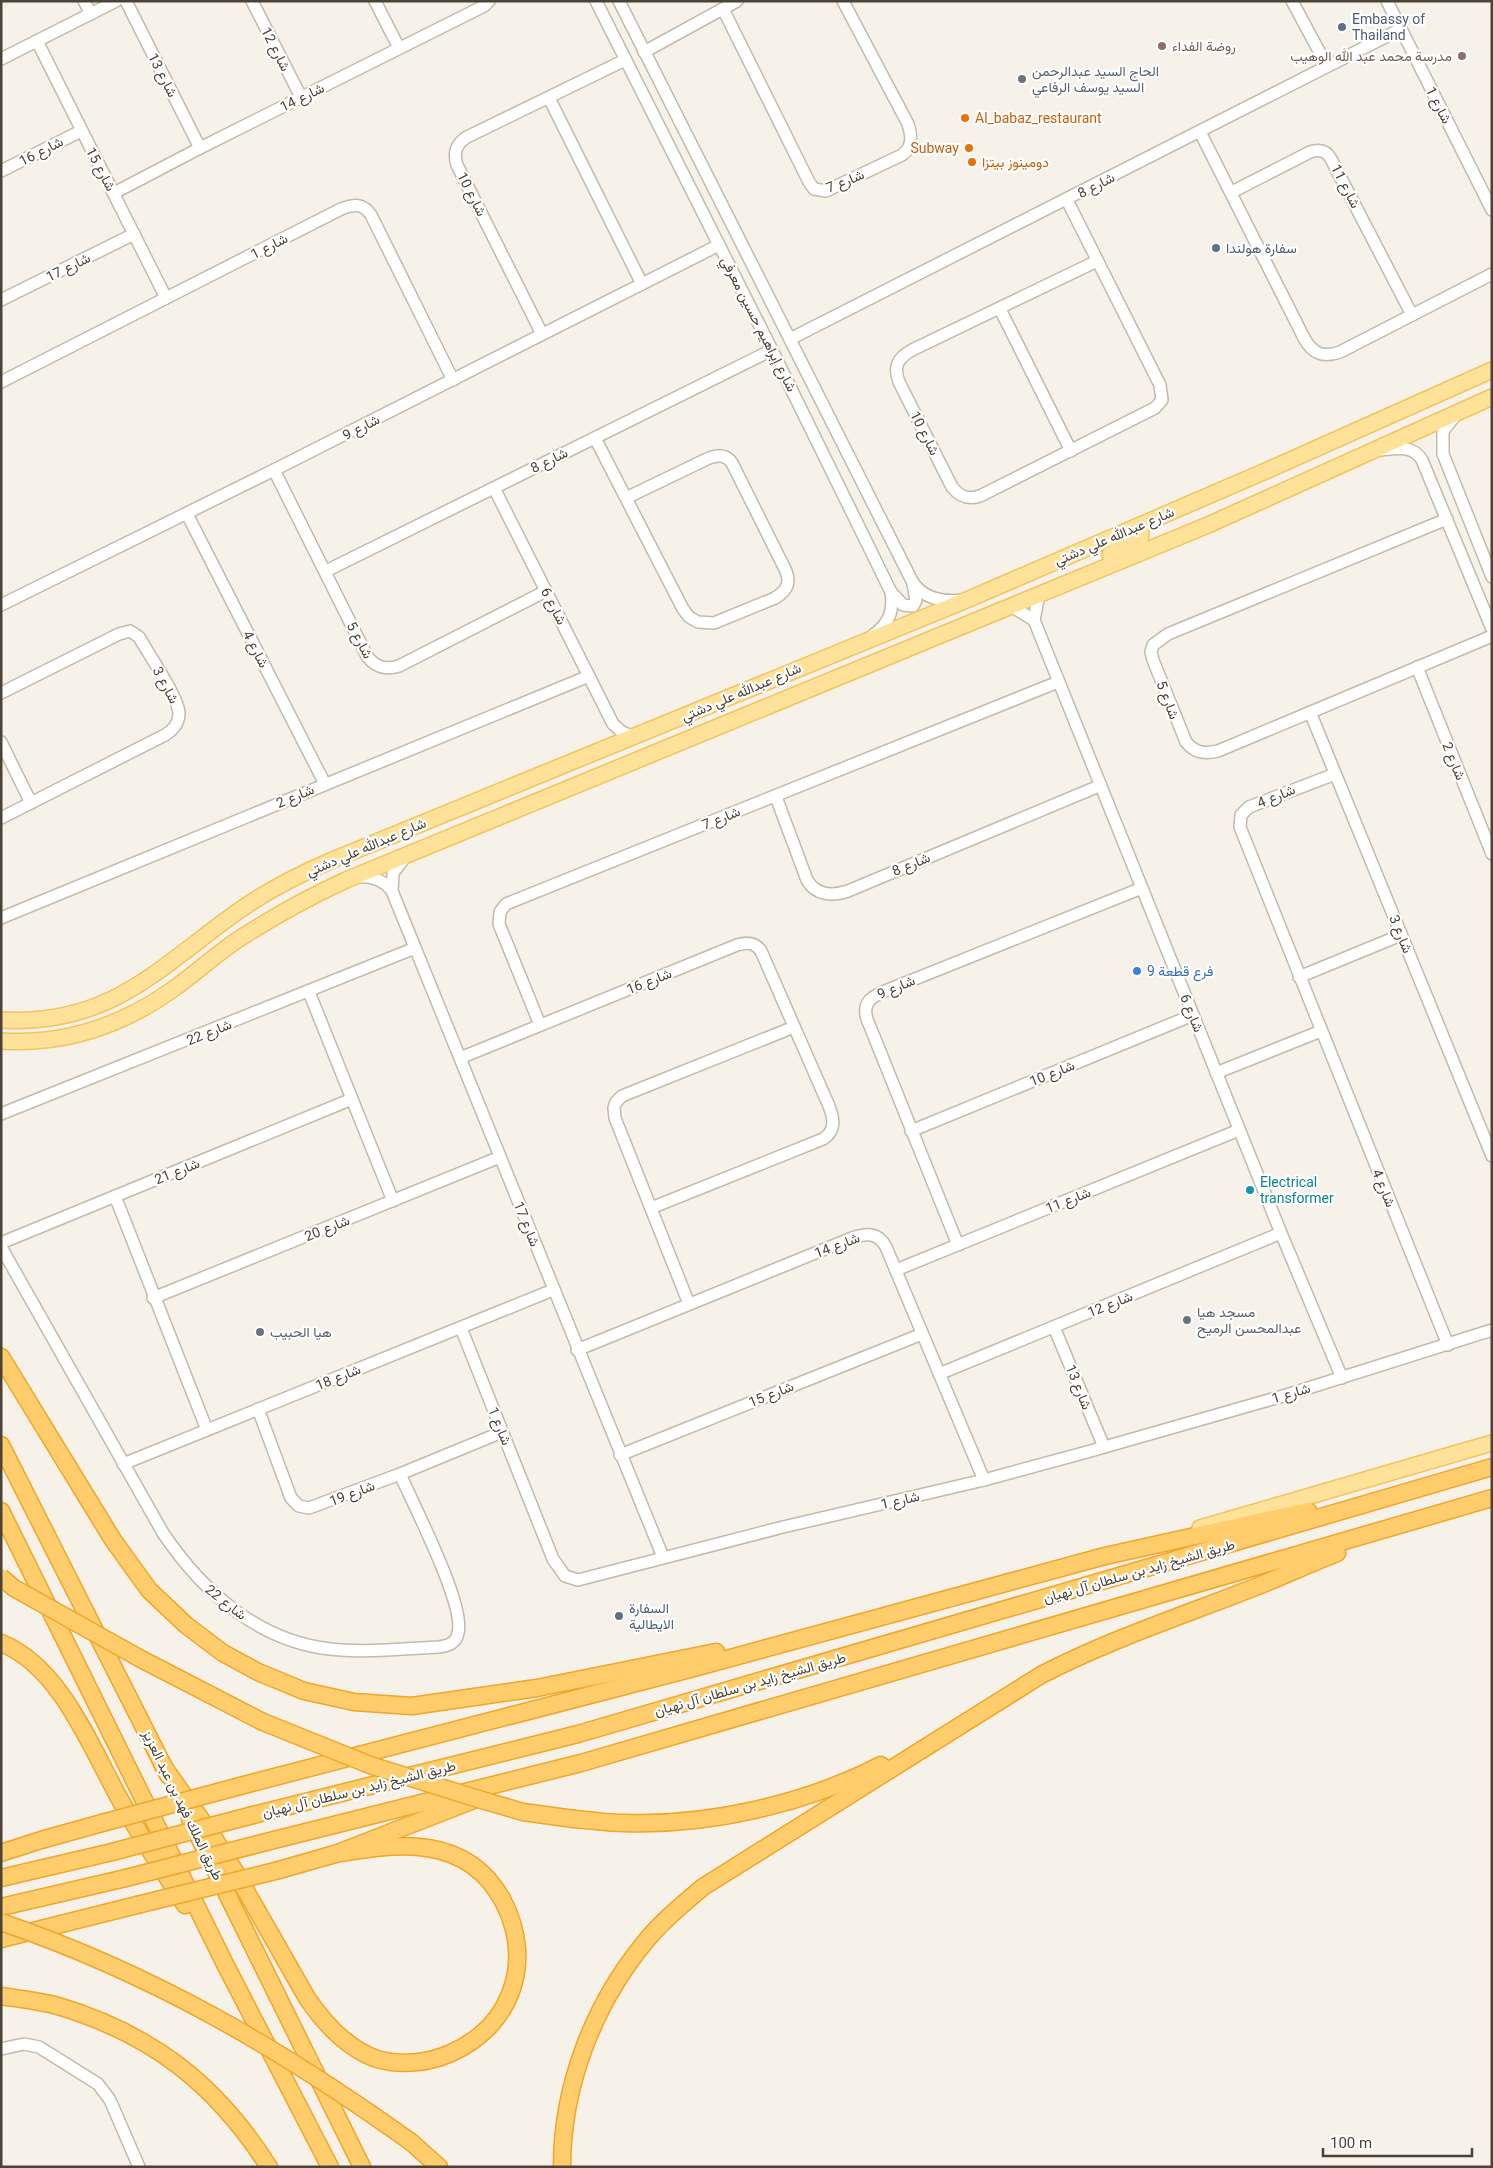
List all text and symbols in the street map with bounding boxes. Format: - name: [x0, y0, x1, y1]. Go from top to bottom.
- place label: Embassy of Thailand: [1352, 11, 1425, 43]
- marker: Embassy of Thailand: [1336, 21, 1348, 33]
- street label: شارع 12: [255, 24, 294, 75]
- place label: روضة الفداء: [1172, 38, 1236, 55]
- marker: روضة الفداء: [1156, 40, 1168, 52]
- place label: مدرسة محمد عبد الله الوهيب: [1290, 48, 1452, 65]
- street label: شارع 13: [142, 50, 181, 101]
- marker: مدرسة محمد عبد الله الوهيب: [1456, 50, 1468, 62]
- place label: الحاج السيد عبدالرحمن السيد يوسف الرفاعي: [1032, 63, 1159, 99]
- marker: الحاج السيد عبدالرحمن السيد يوسف الرفاعي: [1016, 73, 1028, 85]
- street label: شارع 14: [277, 79, 328, 117]
- street label: شارع 1: [1420, 84, 1455, 128]
- place label: Al_babaz_restaurant: [975, 110, 1102, 126]
- marker: Al_babaz_restaurant: [959, 112, 971, 124]
- street label: شارع 16: [16, 133, 67, 172]
- place label: Subway: [910, 140, 959, 156]
- marker: Subway: [963, 142, 975, 154]
- street label: شارع 15: [80, 144, 119, 195]
- place label: دومينوز بيتزا: [982, 154, 1049, 171]
- marker: دومينوز بيتزا: [966, 156, 978, 168]
- street label: شارع 11: [1325, 161, 1364, 212]
- street label: شارع 7: [824, 166, 867, 199]
- street label: شارع 10: [451, 169, 490, 220]
- street label: شارع 8: [1075, 169, 1119, 204]
- street label: شارع 1: [248, 230, 292, 265]
- place label: سفارة هولندا: [1226, 240, 1297, 257]
- marker: سفارة هولندا: [1210, 242, 1222, 254]
- street label: شارع 17: [43, 249, 94, 287]
- street label: شارع إبراهيم حسين معرفي: [714, 254, 800, 396]
- street label: شارع 10: [904, 408, 943, 459]
- street label: شارع 9: [340, 411, 384, 446]
- street label: شارع 8: [528, 444, 572, 479]
- street label: شارع عبدالله علي دشتي: [1052, 504, 1178, 572]
- street label: شارع 6: [535, 585, 570, 629]
- street label: شارع 5: [341, 619, 376, 663]
- street label: شارع 4: [237, 628, 272, 672]
- street label: شارع عبدالله علي دشتي: [679, 660, 805, 728]
- street label: شارع 3: [147, 664, 182, 708]
- street label: شارع 5: [1151, 679, 1183, 722]
- street label: شارع 2: [1436, 740, 1469, 783]
- street label: شارع 2: [274, 781, 317, 814]
- street label: شارع 4: [1255, 781, 1298, 814]
- street label: شارع 7: [700, 803, 743, 836]
- street label: شارع عبدالله علي دشتي: [304, 815, 430, 883]
- street label: شارع 8: [890, 849, 933, 882]
- street label: شارع 3: [1383, 913, 1416, 956]
- place label: فرع قطعة 9: [1147, 963, 1213, 982]
- street label: شارع 16: [624, 965, 675, 1000]
- marker: فرع قطعة 9: [1131, 965, 1143, 977]
- street label: شارع 9: [875, 972, 918, 1005]
- street label: شارع 6: [1174, 992, 1207, 1035]
- street label: شارع 22: [184, 1016, 235, 1051]
- street label: شارع 10: [1027, 1057, 1078, 1092]
- street label: شارع 21: [152, 1155, 203, 1190]
- street label: شارع 4: [1366, 1167, 1399, 1210]
- place label: Electrical transformer: [1260, 1174, 1334, 1206]
- street label: شارع 11: [1043, 1184, 1094, 1219]
- marker: Electrical transformer: [1244, 1184, 1256, 1196]
- street label: شارع 17: [508, 1199, 543, 1250]
- street label: شارع 20: [302, 1212, 353, 1247]
- street label: شارع 14: [812, 1229, 863, 1264]
- street label: شارع 12: [1085, 1288, 1136, 1323]
- place label: مسجد هيا عبدالمحسن الرميح: [1197, 1304, 1301, 1339]
- marker: مسجد هيا عبدالمحسن الرميح: [1181, 1314, 1193, 1326]
- place label: هيا الحبيب: [270, 1324, 332, 1341]
- marker: هيا الحبيب: [254, 1326, 266, 1338]
- street label: شارع 18: [313, 1361, 364, 1396]
- street label: شارع 13: [1060, 1362, 1095, 1413]
- street label: شارع 15: [746, 1378, 797, 1413]
- street label: شارع 1: [1270, 1380, 1313, 1409]
- street label: شارع 1: [482, 1405, 515, 1448]
- street label: شارع 19: [327, 1477, 378, 1512]
- street label: شارع 1: [879, 1488, 922, 1515]
- street label: طريق الشيخ زايد بن سلطان آل نهيان: [1041, 1536, 1237, 1609]
- street label: شارع 22: [201, 1581, 250, 1625]
- place label: السفارة الايطالية: [629, 1600, 674, 1632]
- marker: السفارة الايطالية: [613, 1610, 625, 1622]
- street label: طريق الشيخ زايد بن سلطان آل نهيان: [652, 1649, 848, 1722]
- street label: طريق الملك فهد بن عبد العزيز: [138, 1726, 226, 1883]
- street label: طريق الشيخ زايد بن سلطان آل نهيان: [261, 1757, 458, 1824]
- scale bar: [1323, 2126, 1472, 2158]
- text: 100 m: [1330, 2134, 1372, 2152]

